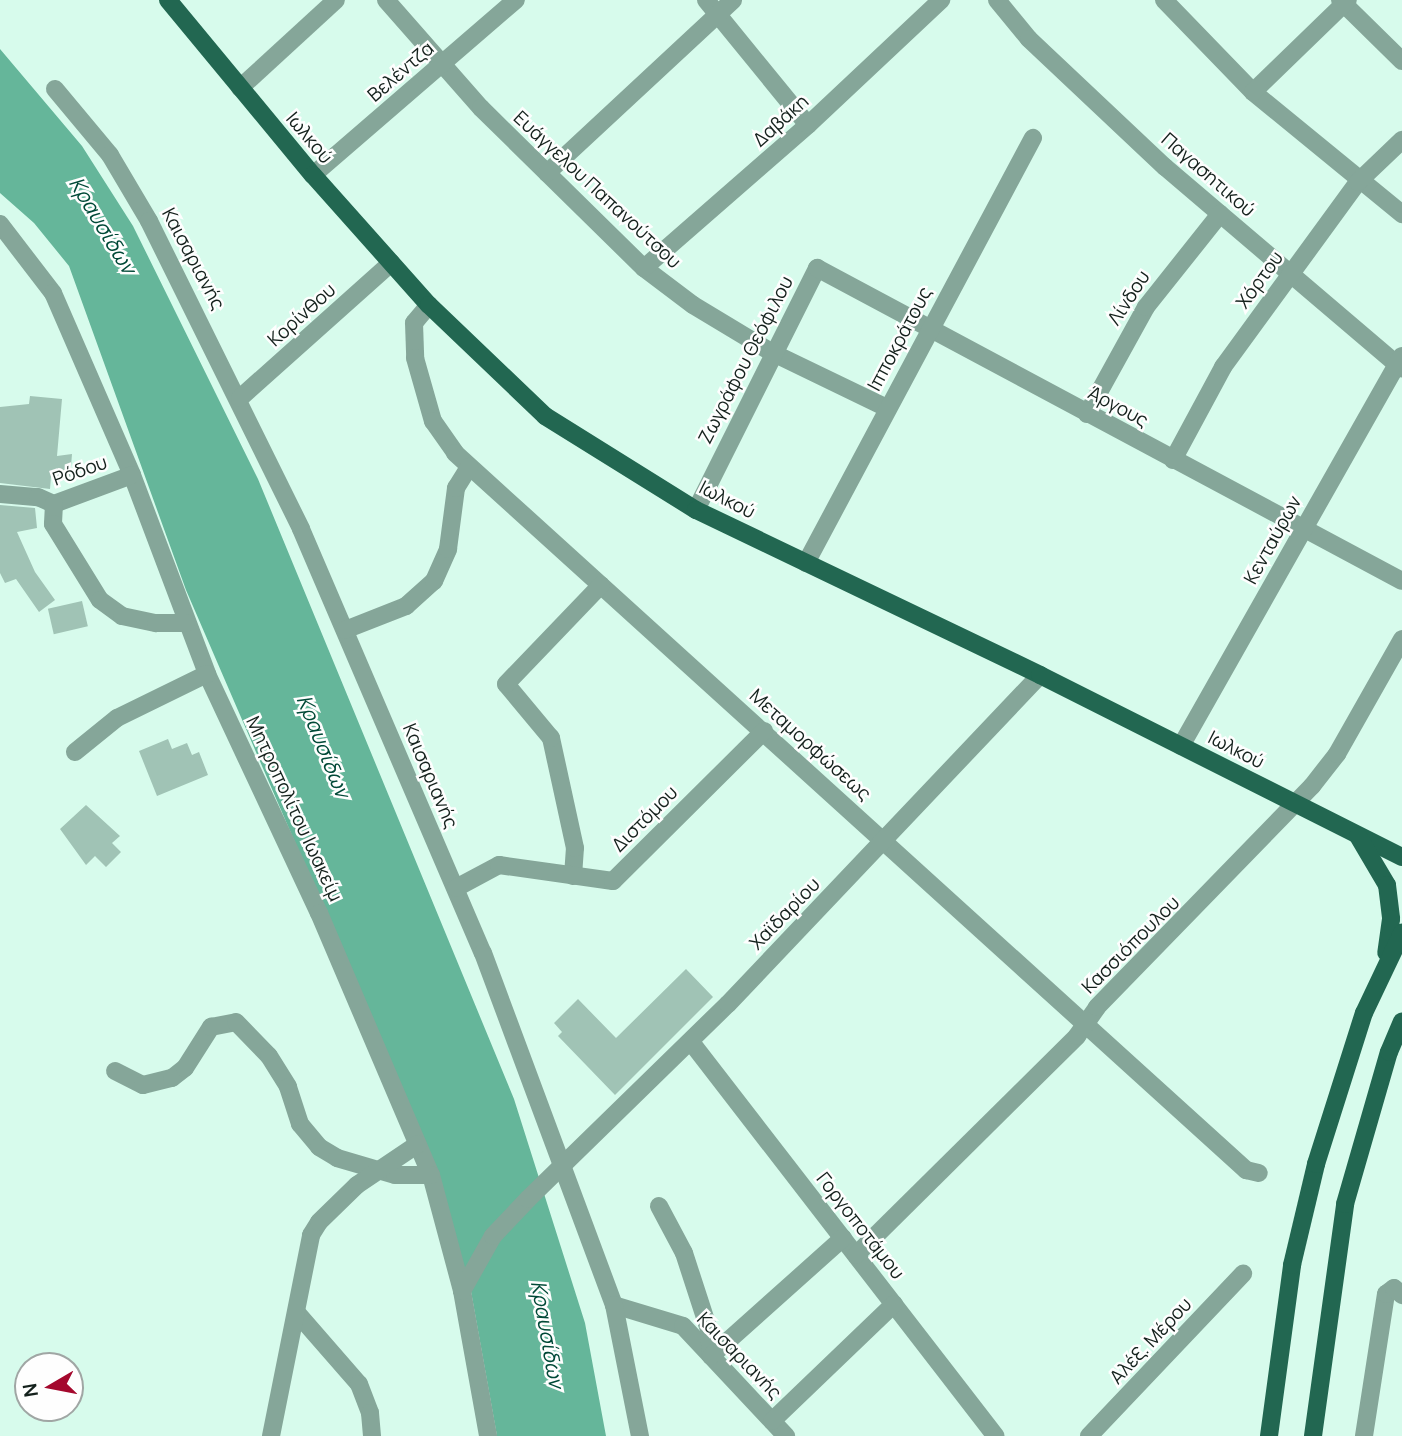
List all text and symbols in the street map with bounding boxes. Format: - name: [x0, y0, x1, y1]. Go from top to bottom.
- street label: Βελέντζα: [363, 37, 439, 107]
- street label: Δαβάκη: [749, 90, 813, 152]
- street label: Ευάγγελου Παπανούτσου: [509, 107, 685, 273]
- street label: Ιωλκού: [281, 108, 337, 168]
- street label: Παγασητικού: [1157, 128, 1259, 222]
- water label: Κραυσίδων: [64, 172, 142, 278]
- street label: Καισαριανής: [157, 204, 229, 314]
- street label: Χόρτου: [1232, 247, 1288, 313]
- street label: Λίνδου: [1103, 267, 1155, 329]
- street label: Ζωγράφου Θεόφιλου: [694, 272, 798, 448]
- street label: Κορίνθου: [263, 279, 341, 351]
- street label: Ιπποκράτους: [863, 283, 937, 395]
- street label: Άργους: [1084, 382, 1152, 432]
- street label: Ρόδου: [50, 451, 110, 491]
- street label: Ιωλκού: [695, 476, 759, 524]
- street label: Κενταύρων: [1239, 492, 1307, 588]
- street label: Μεταμορφώσεως: [745, 684, 875, 806]
- water label: Κραυσίδων: [292, 691, 356, 801]
- street label: Μητροπολίτου Ιωακείμ: [241, 713, 347, 905]
- street label: Καισαριανής: [398, 720, 462, 832]
- street label: Ιωλκού: [1204, 726, 1268, 774]
- street label: Διστόμου: [607, 781, 683, 857]
- street label: Χαϊδαρίου: [745, 873, 825, 955]
- street label: Κασσιόπουλου: [1077, 891, 1185, 999]
- street label: Γοργοποτάμου: [811, 1168, 909, 1284]
- water label: Κραυσίδων: [526, 1278, 570, 1390]
- street label: Αλέξ. Μέρου: [1105, 1293, 1197, 1389]
- street label: Καισαριανής: [692, 1308, 786, 1404]
- north arrow: [14, 1352, 84, 1422]
- text: N: [16, 1381, 44, 1399]

